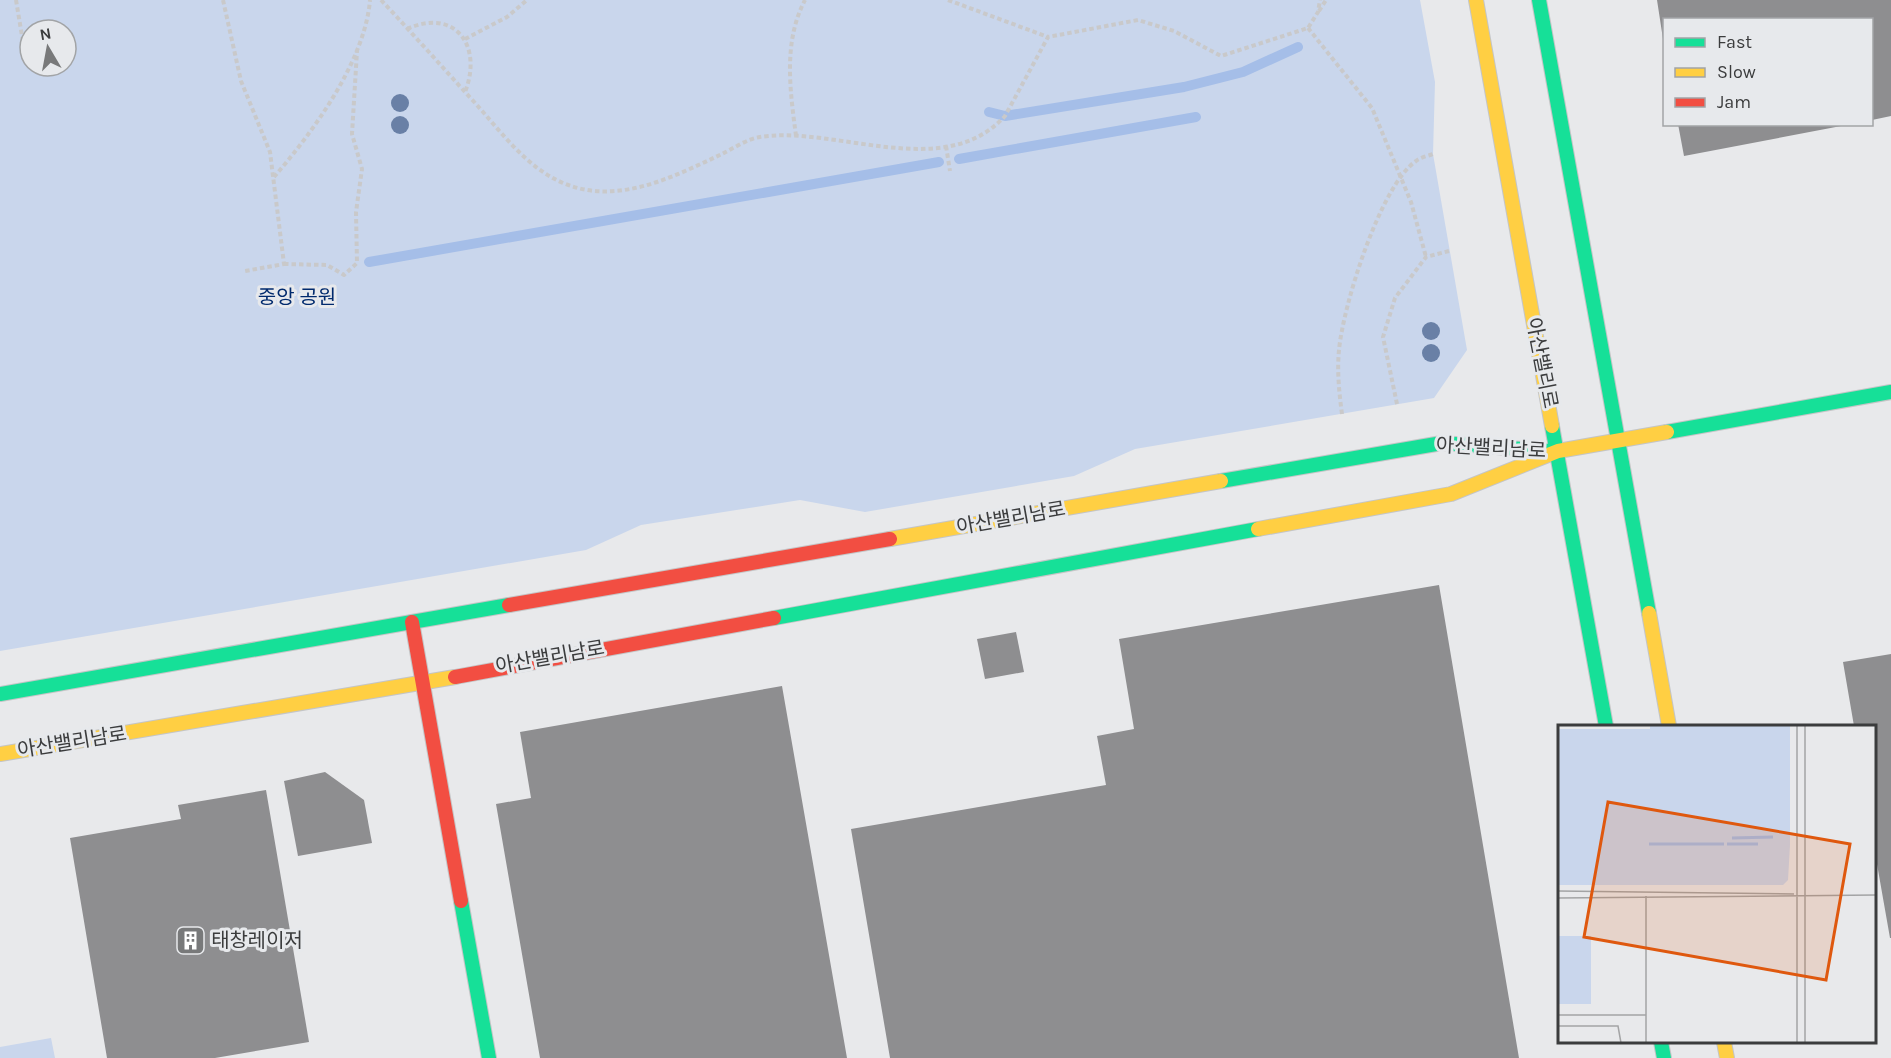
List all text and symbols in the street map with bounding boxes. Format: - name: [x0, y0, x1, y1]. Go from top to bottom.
- north arrow: [18, 18, 78, 78]
- legend: [1663, 18, 1873, 126]
- text: N: [38, 23, 53, 44]
- text: Fast: [1717, 31, 1752, 53]
- text: Slow: [1717, 61, 1756, 83]
- text: Jam: [1717, 91, 1751, 113]
- park label: 중앙 공원: [258, 286, 336, 309]
- street label: 아산밸리로: [1522, 316, 1562, 410]
- street label: 아산밸리남로: [1435, 434, 1547, 462]
- street label: 아산밸리남로: [955, 497, 1067, 539]
- street label: 아산밸리남로: [494, 636, 606, 678]
- street label: 아산밸리남로: [16, 722, 128, 762]
- inset map: [1558, 725, 1876, 1043]
- building icon: 태창레이저: [174, 924, 206, 956]
- place label: 태창레이저: [211, 929, 303, 952]

